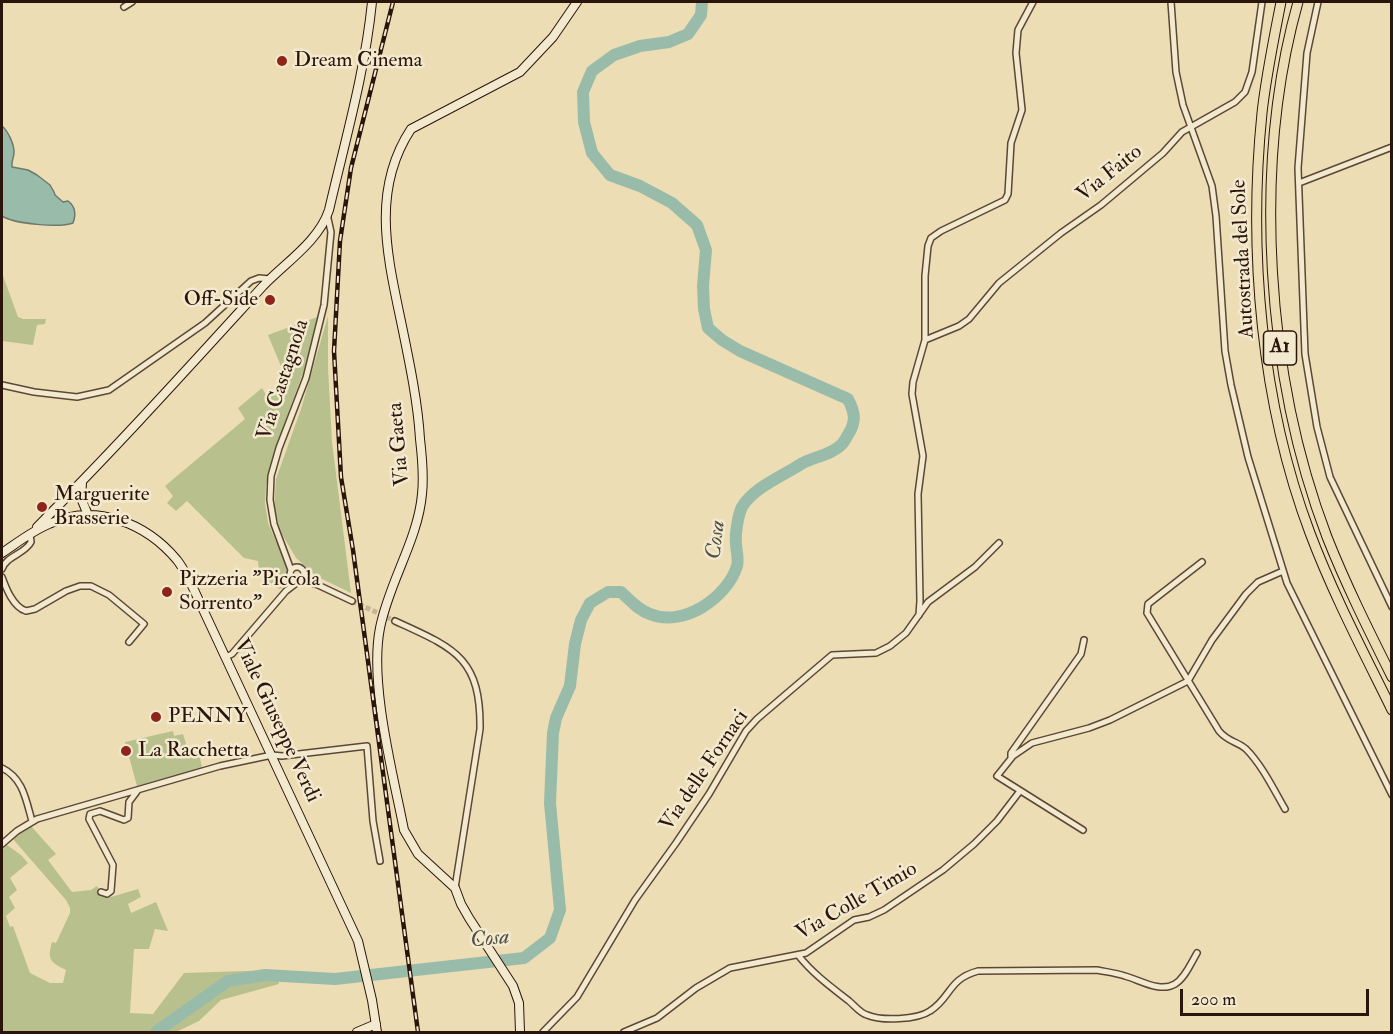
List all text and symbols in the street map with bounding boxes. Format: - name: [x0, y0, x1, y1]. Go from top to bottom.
- place label: Dream Cinema: [294, 48, 422, 74]
- marker: Dream Cinema: [275, 54, 289, 68]
- street label: Via Faito: [1072, 140, 1148, 208]
- street label: Autostrada del Sole: [1227, 179, 1261, 339]
- place label: Off-Side: [184, 287, 258, 313]
- marker: Off-Side: [263, 293, 277, 307]
- street label: Via Castagnola: [253, 317, 315, 443]
- road number: A1: [1264, 331, 1296, 365]
- street label: Via Gaeta: [384, 401, 416, 487]
- place label: Marguerite Brasserie: [54, 482, 150, 532]
- marker: Marguerite Brasserie: [35, 500, 49, 514]
- water label: Cosa: [702, 519, 732, 561]
- place label: Pizzeria "Piccola Sorrento": [179, 567, 320, 617]
- marker: Pizzeria "Piccola Sorrento": [160, 585, 174, 599]
- street label: Viale Giuseppe Verdi: [227, 635, 325, 807]
- place label: PENNY: [168, 704, 248, 730]
- street label: Via delle Fornaci: [655, 706, 755, 836]
- marker: PENNY: [149, 710, 163, 724]
- place label: La Racchetta: [138, 738, 249, 764]
- marker: La Racchetta: [119, 744, 133, 758]
- street label: Via Colle Timio: [792, 857, 922, 947]
- water label: Cosa: [469, 925, 511, 955]
- scale bar: [1183, 977, 1372, 1015]
- text: 200 m: [1191, 988, 1236, 1011]

